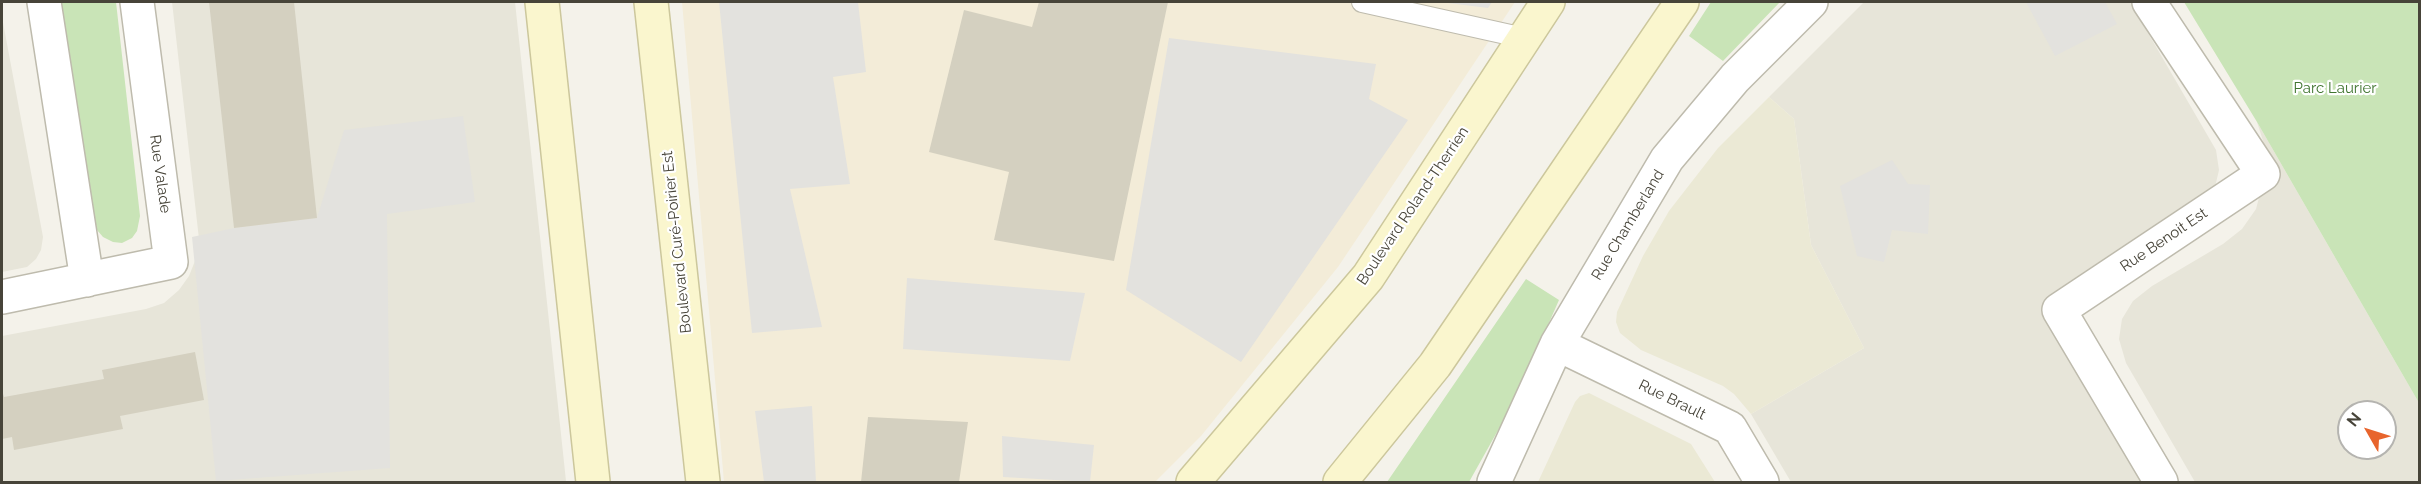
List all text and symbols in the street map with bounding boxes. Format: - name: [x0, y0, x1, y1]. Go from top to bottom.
- park label: Parc Laurier: [2294, 79, 2376, 97]
- street label: Boulevard Roland-Therrien: [1353, 123, 1473, 289]
- street label: Rue Valade: [146, 134, 174, 214]
- street label: Boulevard Curé-Poirier Est: [658, 150, 696, 334]
- street label: Rue Chamberland: [1588, 166, 1668, 284]
- street label: Rue Benoit Est: [2117, 204, 2211, 276]
- street label: Rue Brault: [1635, 376, 1709, 424]
- north arrow: [2337, 400, 2397, 460]
- text: N: [2343, 409, 2365, 430]

